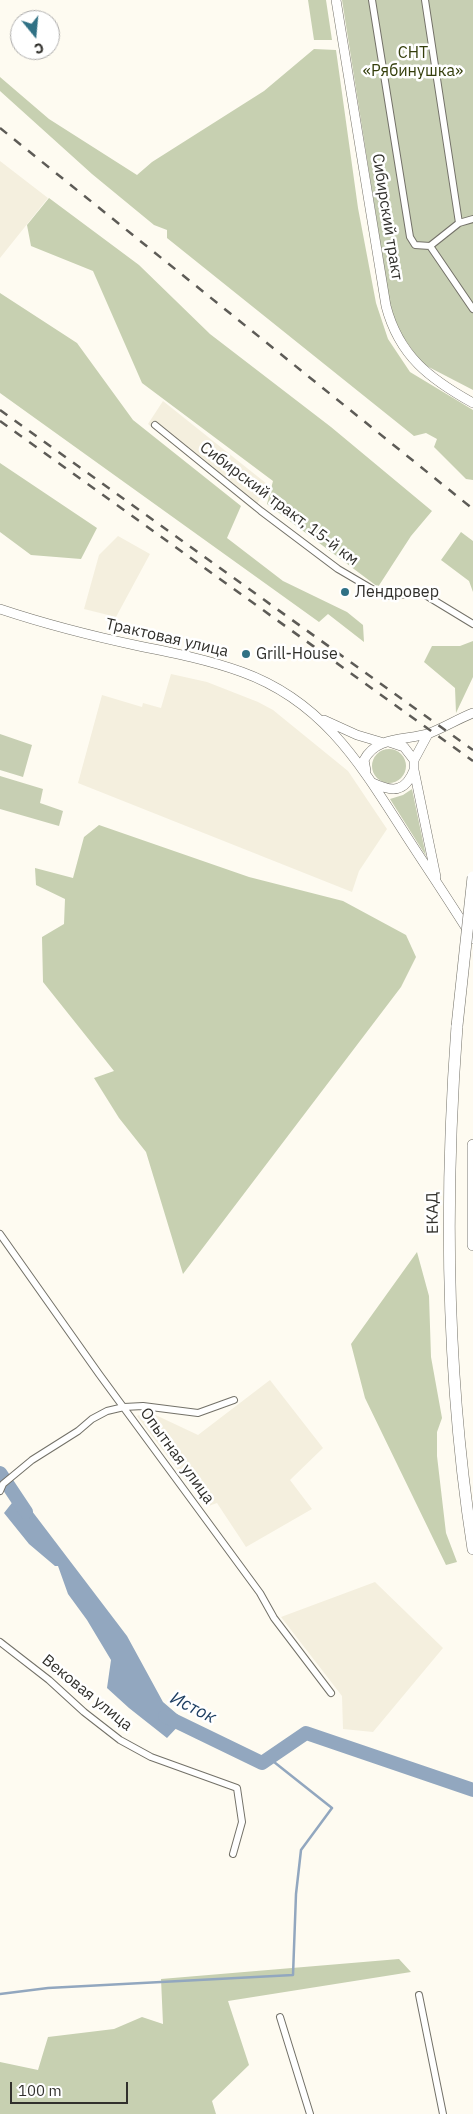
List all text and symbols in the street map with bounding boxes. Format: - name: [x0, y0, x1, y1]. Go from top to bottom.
- north arrow: [10, 10, 60, 60]
- text: С: [32, 38, 46, 58]
- park label: СНТ «Рябинушка»: [363, 43, 463, 81]
- street label: Сибирский тракт: [367, 152, 407, 282]
- street label: Сибирский тракт, 15-й км: [196, 438, 362, 570]
- place label: Лендровер: [355, 582, 439, 602]
- marker: Лендровер: [339, 586, 351, 598]
- street label: Трактовая улица: [104, 615, 230, 661]
- place label: Grill-House: [256, 644, 338, 664]
- marker: Grill-House: [240, 648, 252, 660]
- street label: ЕКАД: [423, 1192, 443, 1234]
- street label: Опытная улица: [136, 1404, 218, 1508]
- street label: Вековая улица: [38, 1651, 136, 1735]
- water label: Исток: [167, 1687, 219, 1729]
- scale bar: [12, 2072, 130, 2104]
- text: 100 m: [18, 2081, 62, 2100]

